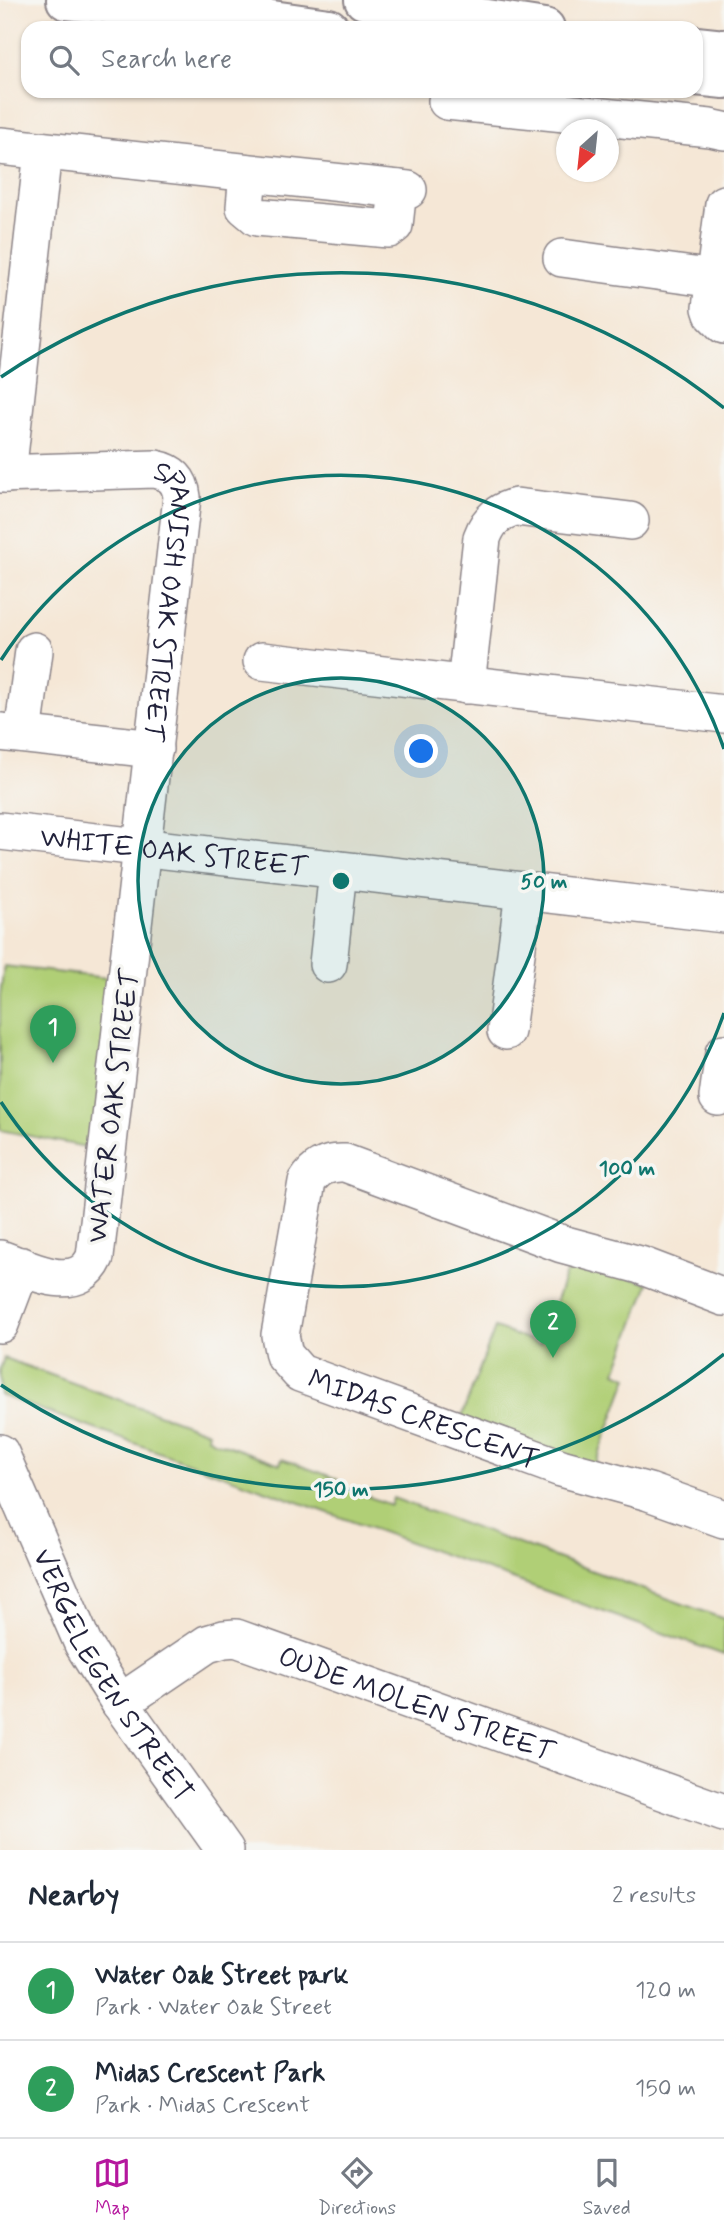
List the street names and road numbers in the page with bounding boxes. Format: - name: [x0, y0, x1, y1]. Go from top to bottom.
- street label: SPANISH OAK STREET: [133, 453, 199, 744]
- street label: WHITE OAK STREET: [38, 820, 310, 887]
- street label: WATER OAK STREET: [79, 966, 150, 1245]
- street label: MIDAS CRESCENT: [303, 1361, 544, 1479]
- street label: VERGELEGEN STREET: [23, 1543, 201, 1810]
- street label: OUDE MOLEN STREET: [273, 1639, 560, 1772]

